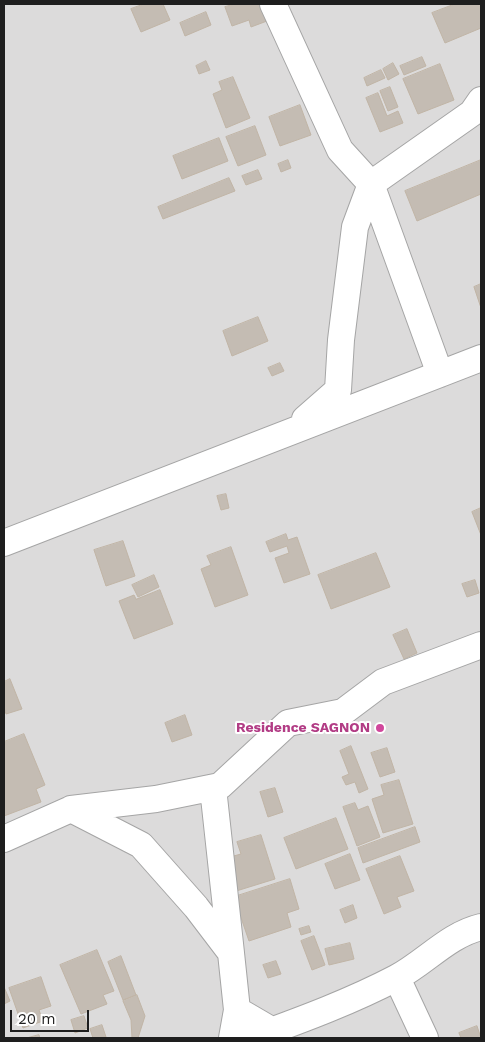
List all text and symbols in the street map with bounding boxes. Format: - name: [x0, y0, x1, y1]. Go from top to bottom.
- place label: Residence SAGNON: [236, 720, 370, 736]
- marker: Residence SAGNON: [374, 722, 386, 734]
- scale bar: [12, 1000, 91, 1032]
- text: 20 m: [18, 1010, 56, 1028]

